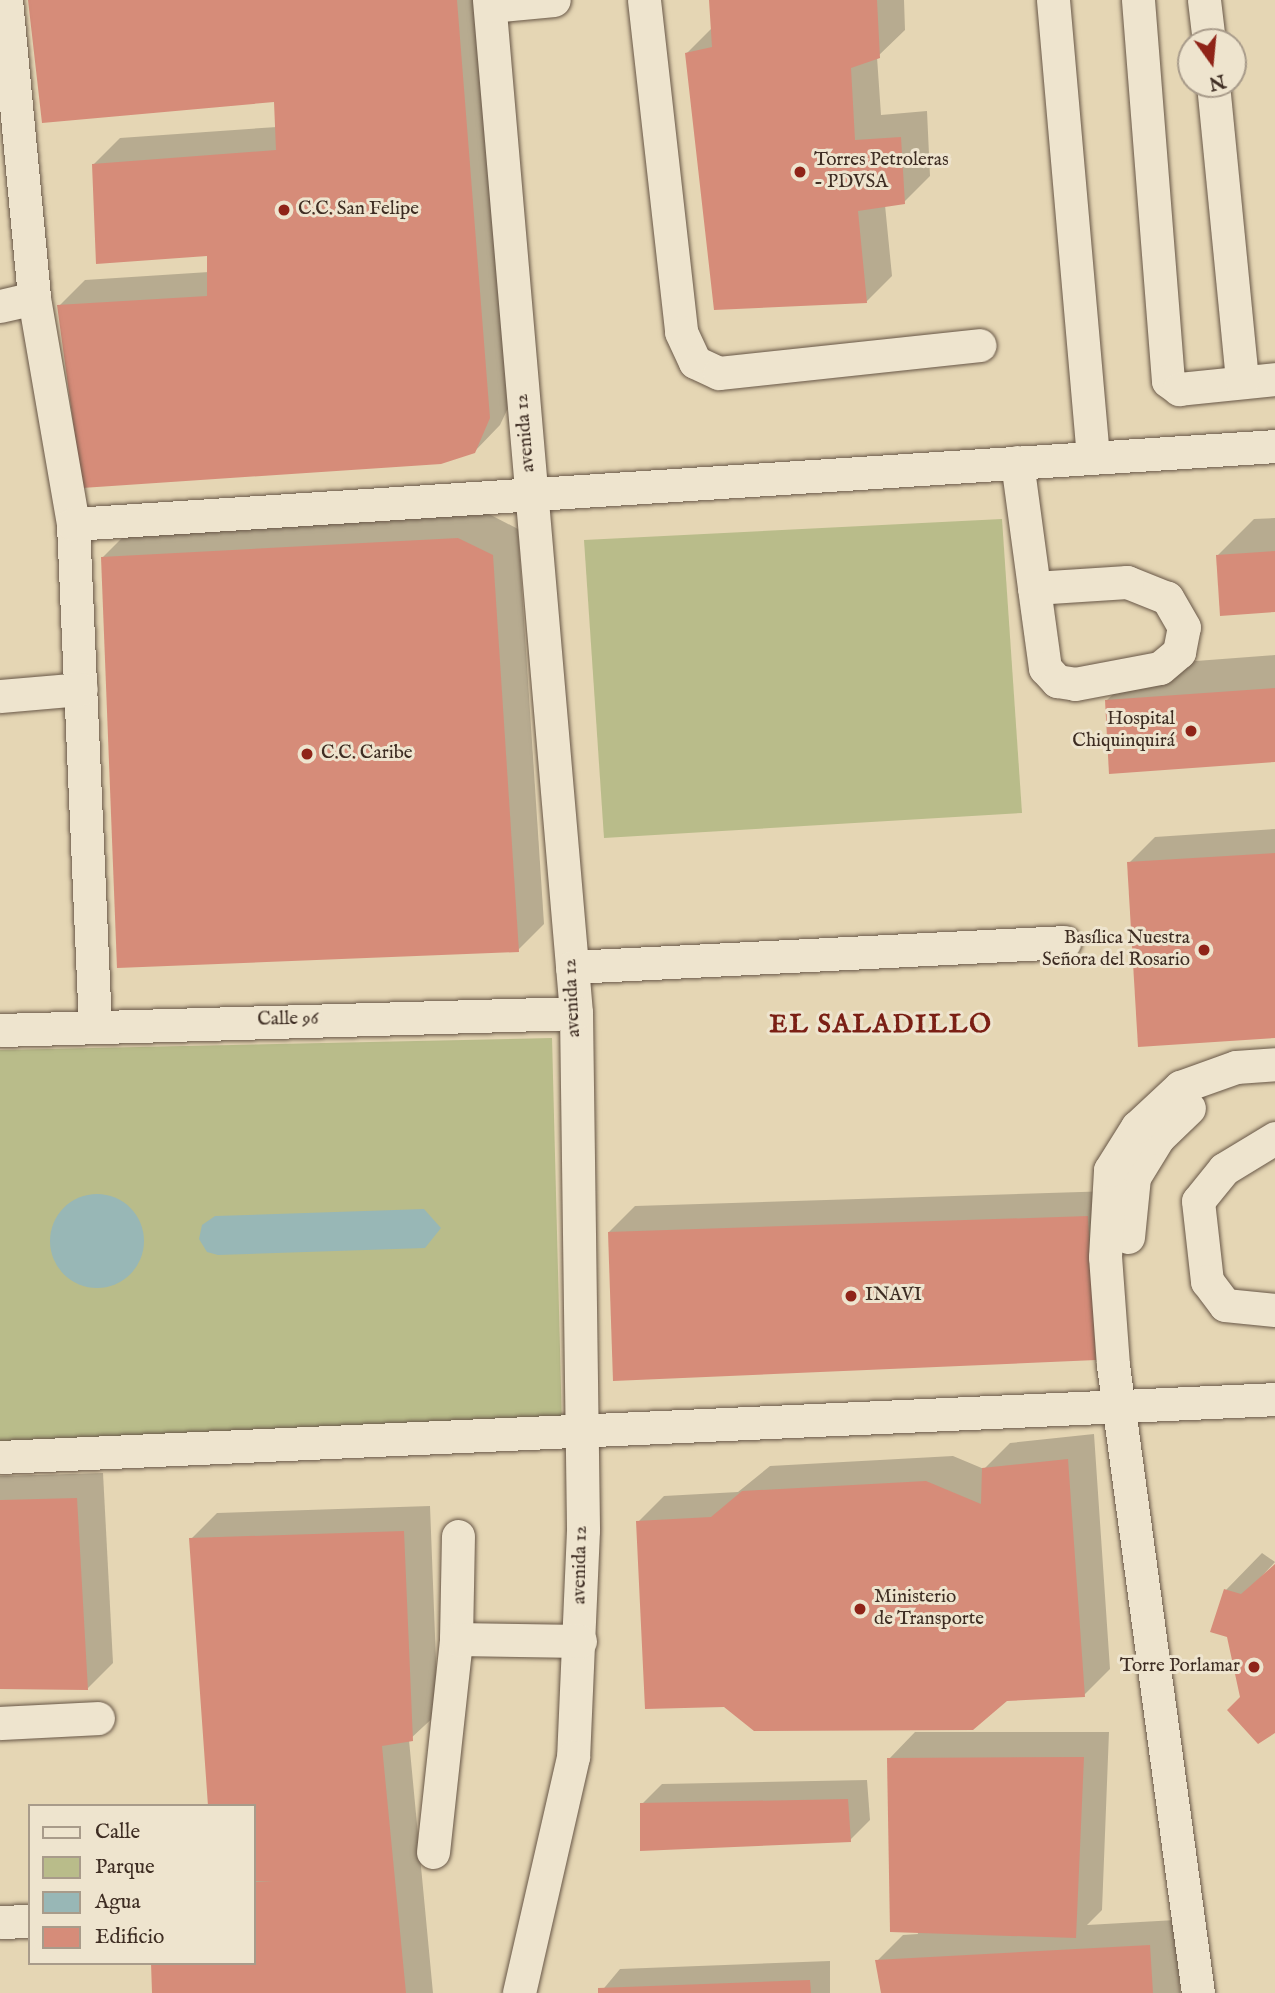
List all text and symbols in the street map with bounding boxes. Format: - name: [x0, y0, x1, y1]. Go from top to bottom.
- north arrow: [1177, 28, 1247, 98]
- text: N: [1206, 68, 1228, 95]
- place label: Torres Petroleras - PDVSA: [814, 150, 949, 194]
- marker: Torres Petroleras - PDVSA: [792, 164, 808, 180]
- place label: C.C. San Felipe: [298, 199, 419, 221]
- marker: C.C. San Felipe: [276, 202, 292, 218]
- street label: avenida 12: [511, 393, 541, 473]
- place label: Hospital Chiquinquirá: [1072, 709, 1175, 753]
- marker: Hospital Chiquinquirá: [1181, 721, 1201, 741]
- place label: C.C. Caribe: [321, 743, 413, 765]
- marker: C.C. Caribe: [299, 746, 315, 762]
- place label: Basílica Nuestra Señora del Rosario: [1042, 928, 1190, 972]
- marker: Basílica Nuestra Señora del Rosario: [1196, 942, 1212, 958]
- street label: avenida 12: [560, 958, 586, 1038]
- street label: Calle 96: [257, 1008, 319, 1032]
- district label: EL SALADILLO: [771, 1009, 991, 1041]
- place label: INAVI: [865, 1285, 922, 1307]
- marker: INAVI: [843, 1288, 859, 1304]
- street label: avenida 12: [569, 1525, 593, 1605]
- place label: Ministerio de Transporte: [874, 1587, 984, 1631]
- marker: Ministerio de Transporte: [852, 1601, 868, 1617]
- place label: Torre Porlamar: [1120, 1656, 1240, 1678]
- marker: Torre Porlamar: [1246, 1659, 1262, 1675]
- legend: [28, 1804, 256, 1965]
- text: Calle: [95, 1819, 140, 1846]
- text: Parque: [95, 1854, 155, 1881]
- text: Agua: [95, 1889, 141, 1916]
- text: Edificio: [95, 1924, 164, 1951]

